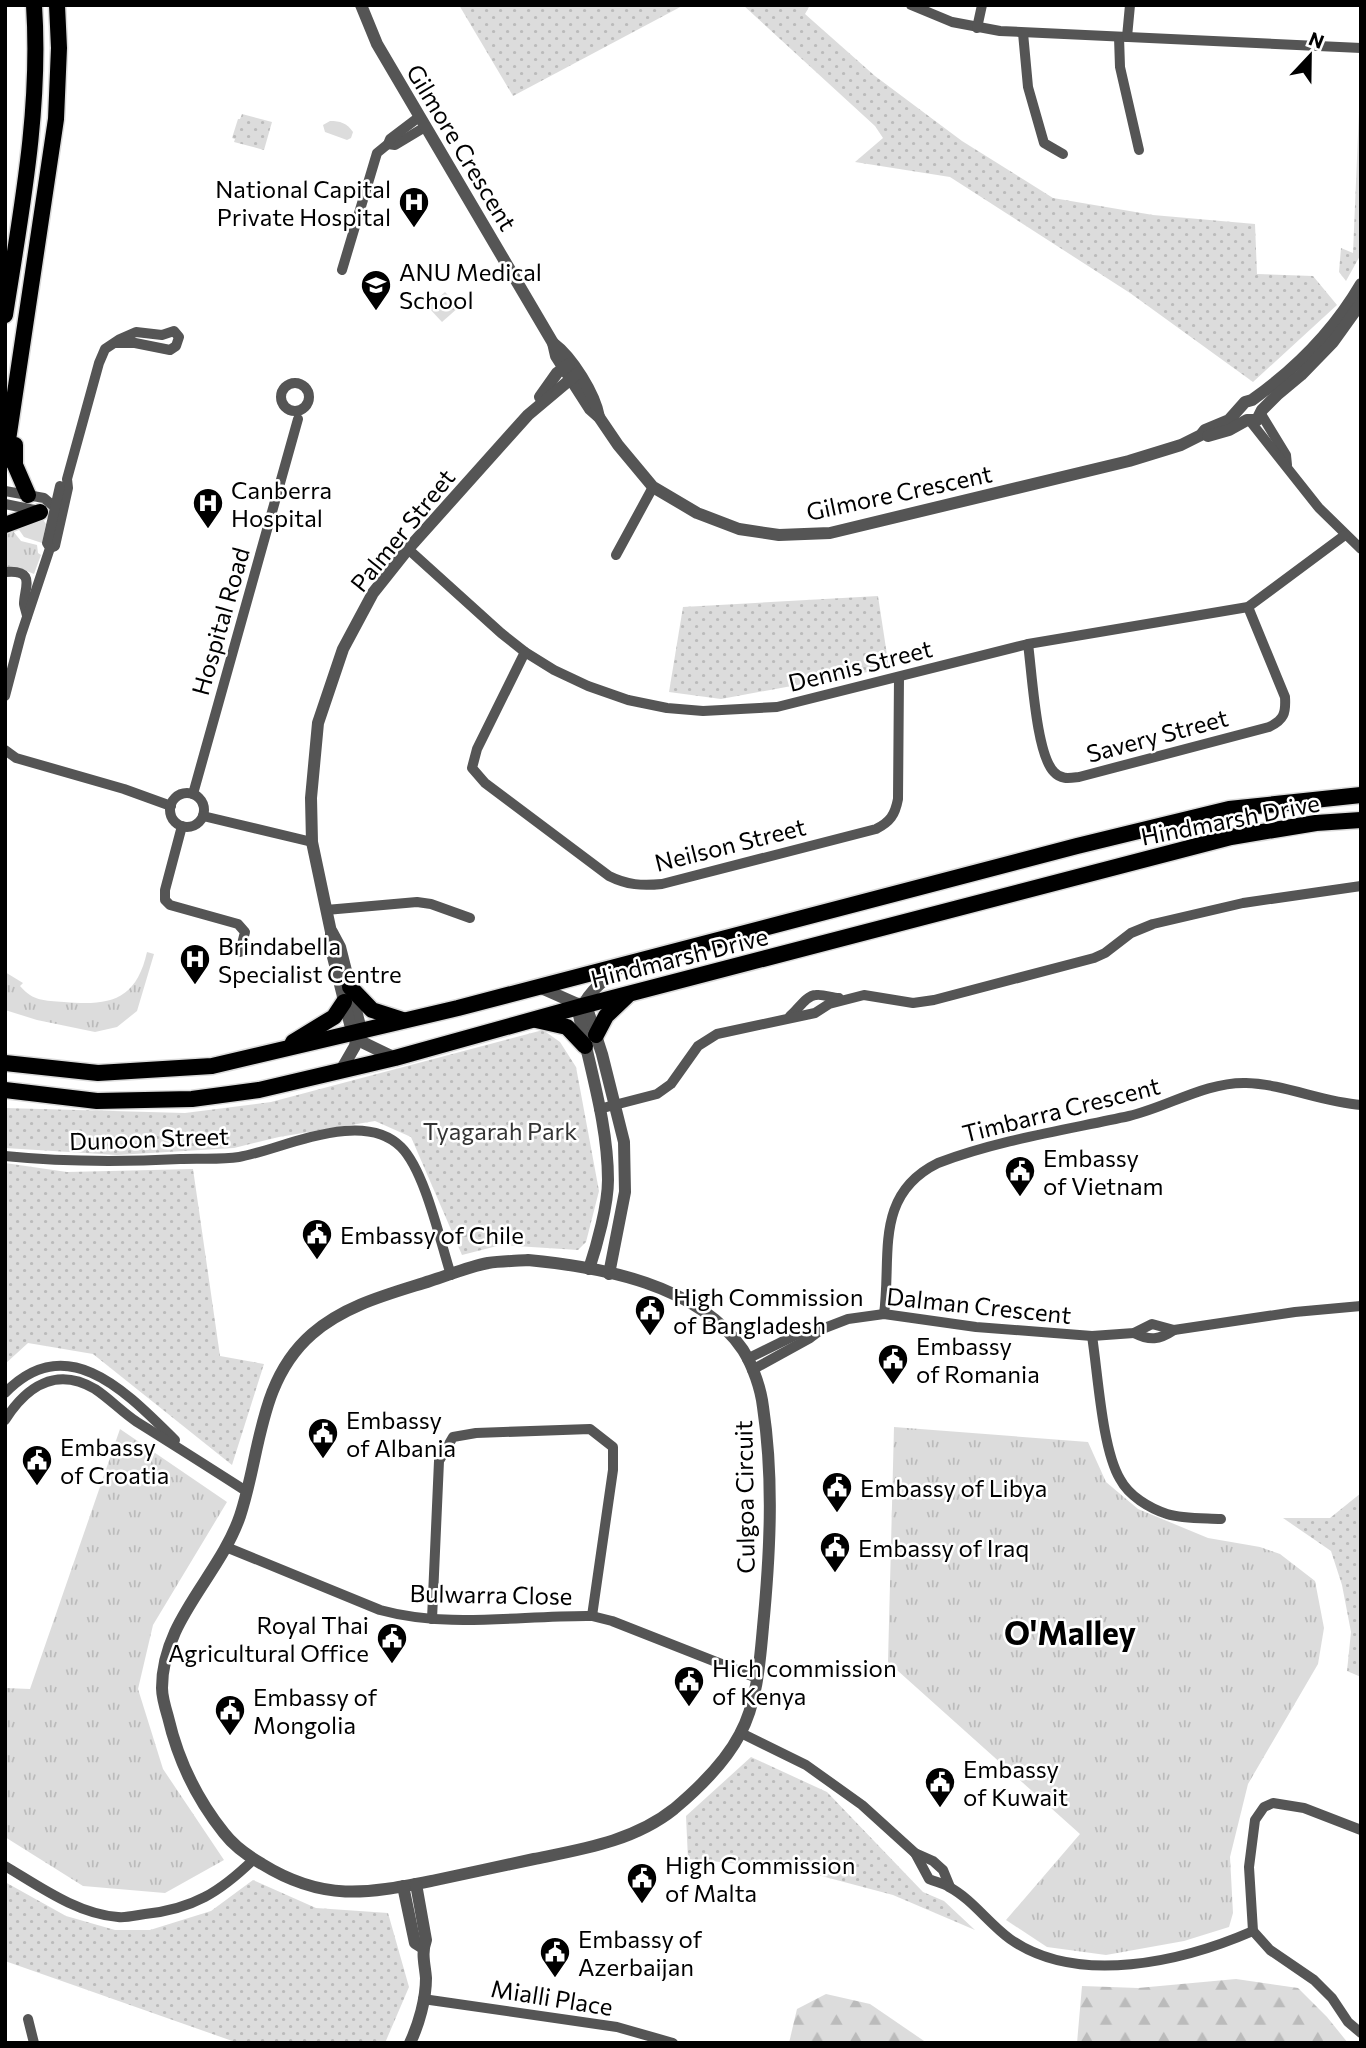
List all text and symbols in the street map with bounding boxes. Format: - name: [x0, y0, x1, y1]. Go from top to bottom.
- north arrow: [1275, 21, 1345, 91]
- text: N: [1306, 26, 1327, 53]
- street label: Gilmore Crescent: [401, 59, 523, 236]
- place label: National Capital Private Hospital: [215, 174, 391, 231]
- hospital icon: National Capital Private Hospital: [397, 185, 431, 229]
- place label: ANU Medical School: [399, 257, 542, 314]
- school or university icon: ANU Medical School: [359, 268, 393, 312]
- street label: Gilmore Crescent: [804, 458, 995, 526]
- street label: Palmer Street: [344, 463, 460, 597]
- place label: Canberra Hospital: [231, 475, 332, 532]
- hospital icon: Canberra Hospital: [191, 486, 225, 530]
- street label: Hospital Road: [185, 544, 255, 698]
- street label: Dennis Street: [785, 633, 935, 697]
- street label: Savery Street: [1083, 702, 1231, 768]
- street label: Hindmarsh Drive: [1138, 787, 1322, 851]
- street label: Neilson Street: [652, 811, 809, 877]
- street label: Hindmarsh Drive: [587, 921, 771, 993]
- place label: Brindabella Specialist Centre: [218, 931, 402, 988]
- hospital icon: Brindabella Specialist Centre: [178, 942, 212, 986]
- street label: Timbarra Crescent: [959, 1070, 1163, 1148]
- park label: Tyagarah Park: [423, 1116, 577, 1145]
- street label: Dunoon Street: [69, 1121, 229, 1155]
- place label: Embassy of Vietnam: [1043, 1143, 1163, 1200]
- public building icon: Embassy of Vietnam: [1003, 1154, 1037, 1198]
- public building icon: Embassy of Chile: [300, 1217, 334, 1261]
- place label: Embassy of Chile: [340, 1220, 524, 1249]
- street label: Dalman Crescent: [885, 1281, 1073, 1329]
- place label: High Commission of Bangladesh: [673, 1282, 863, 1339]
- public building icon: High Commission of Bangladesh: [633, 1293, 667, 1337]
- place label: Embassy of Romania: [916, 1331, 1040, 1388]
- public building icon: Embassy of Romania: [876, 1342, 910, 1386]
- place label: Embassy of Albania: [346, 1405, 456, 1462]
- public building icon: Embassy of Albania: [306, 1416, 340, 1460]
- street label: Culgoa Circuit: [728, 1420, 760, 1574]
- place label: Embassy of Croatia: [60, 1432, 169, 1489]
- public building icon: Embassy of Croatia: [20, 1443, 54, 1487]
- public building icon: Embassy of Libya: [820, 1470, 854, 1514]
- place label: Embassy of Libya: [860, 1473, 1047, 1502]
- public building icon: Embassy of Iraq: [818, 1530, 852, 1574]
- place label: Embassy of Iraq: [858, 1533, 1029, 1562]
- street label: Bulwarra Close: [409, 1578, 573, 1610]
- place label: Royal Thai Agricultural Office: [168, 1610, 369, 1667]
- district label: O'Malley: [1004, 1612, 1136, 1652]
- public building icon: Royal Thai Agricultural Office: [375, 1621, 409, 1665]
- place label: Hich commission of Kenya: [712, 1653, 897, 1710]
- public building icon: Hich commission of Kenya: [672, 1664, 706, 1708]
- place label: Embassy of Mongolia: [253, 1682, 378, 1739]
- public building icon: Embassy of Mongolia: [213, 1693, 247, 1737]
- place label: Embassy of Kuwait: [963, 1754, 1068, 1811]
- public building icon: Embassy of Kuwait: [923, 1765, 957, 1809]
- place label: High Commission of Malta: [665, 1850, 855, 1907]
- public building icon: High Commission of Malta: [625, 1861, 659, 1905]
- place label: Embassy of Azerbaijan: [578, 1924, 703, 1981]
- public building icon: Embassy of Azerbaijan: [538, 1935, 572, 1979]
- street label: Mialli Place: [489, 1973, 615, 2021]

